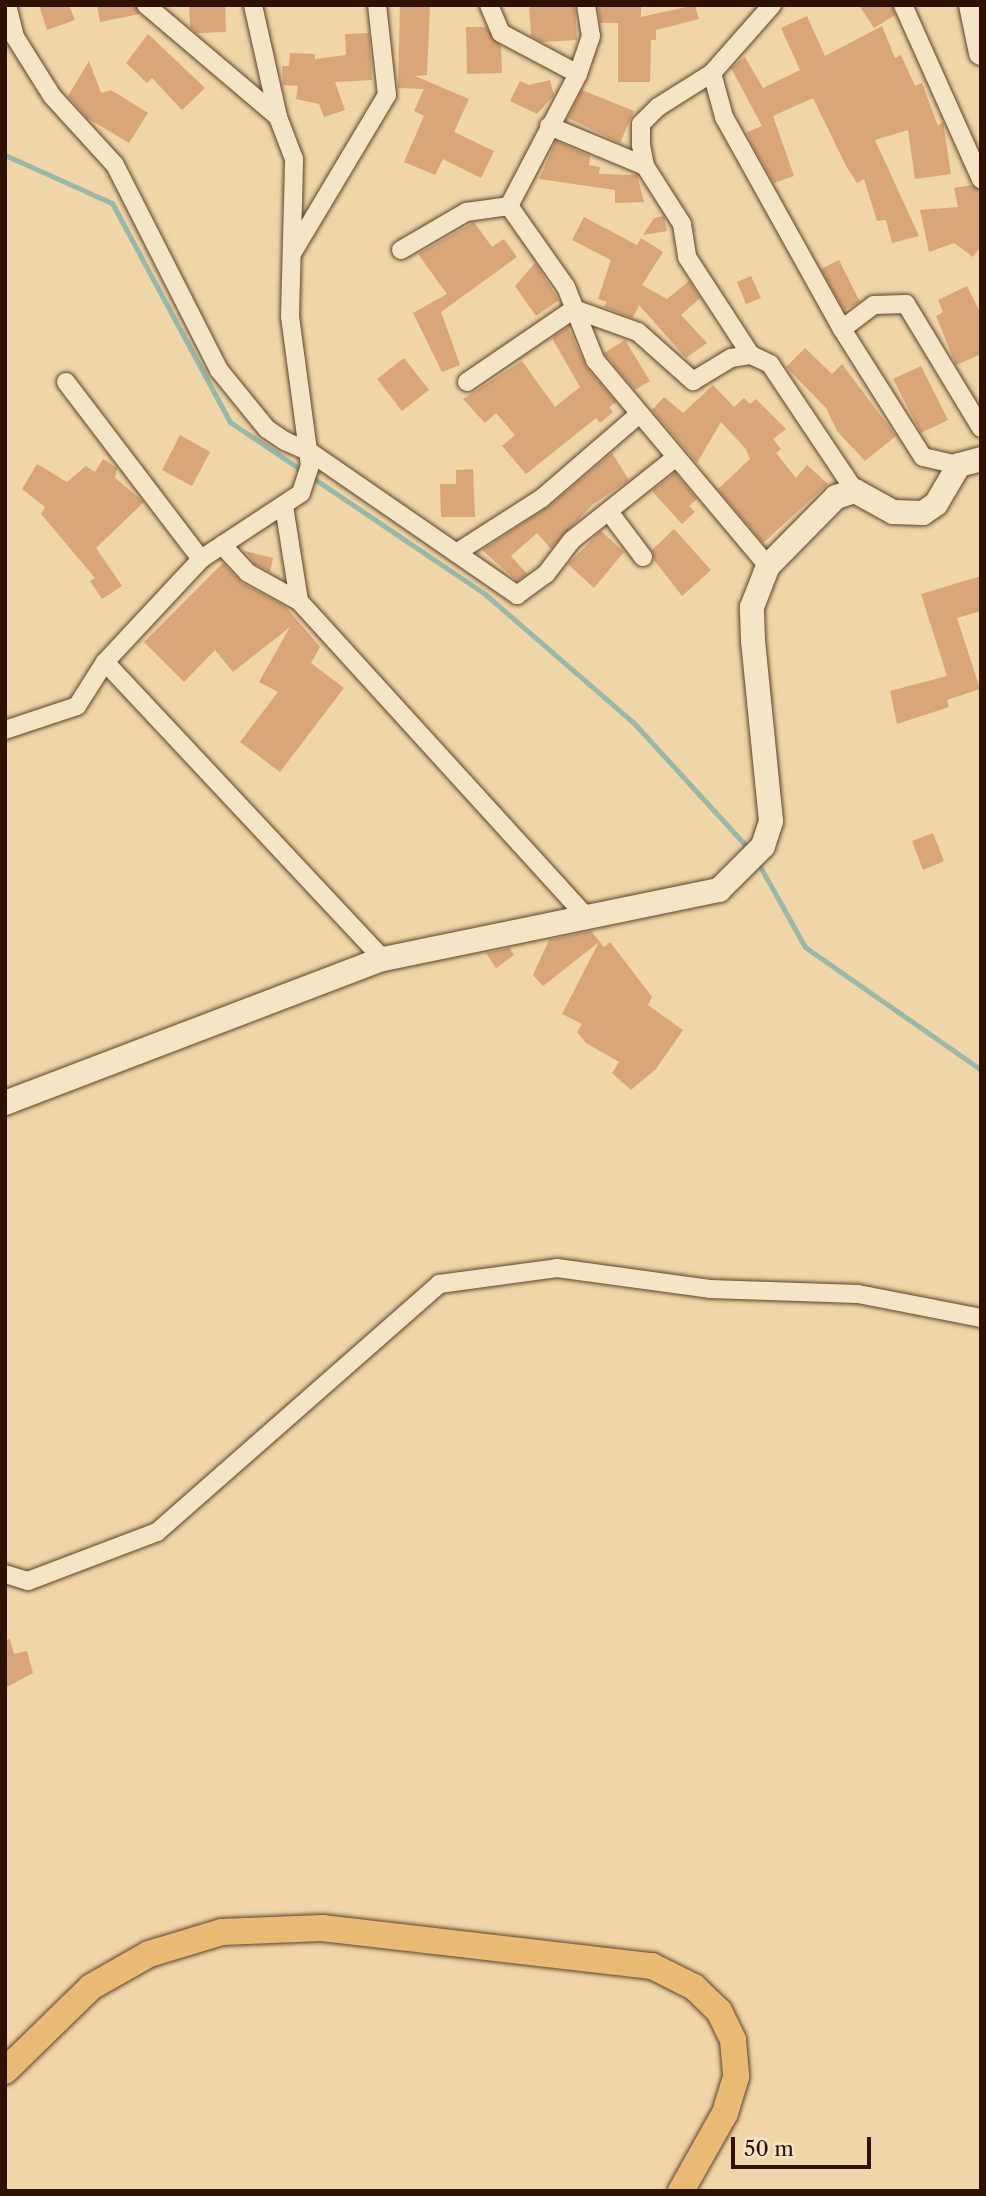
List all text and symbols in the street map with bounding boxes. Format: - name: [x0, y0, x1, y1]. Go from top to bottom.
- scale bar: [734, 2122, 874, 2166]
- text: 50 m: [744, 2136, 794, 2161]

